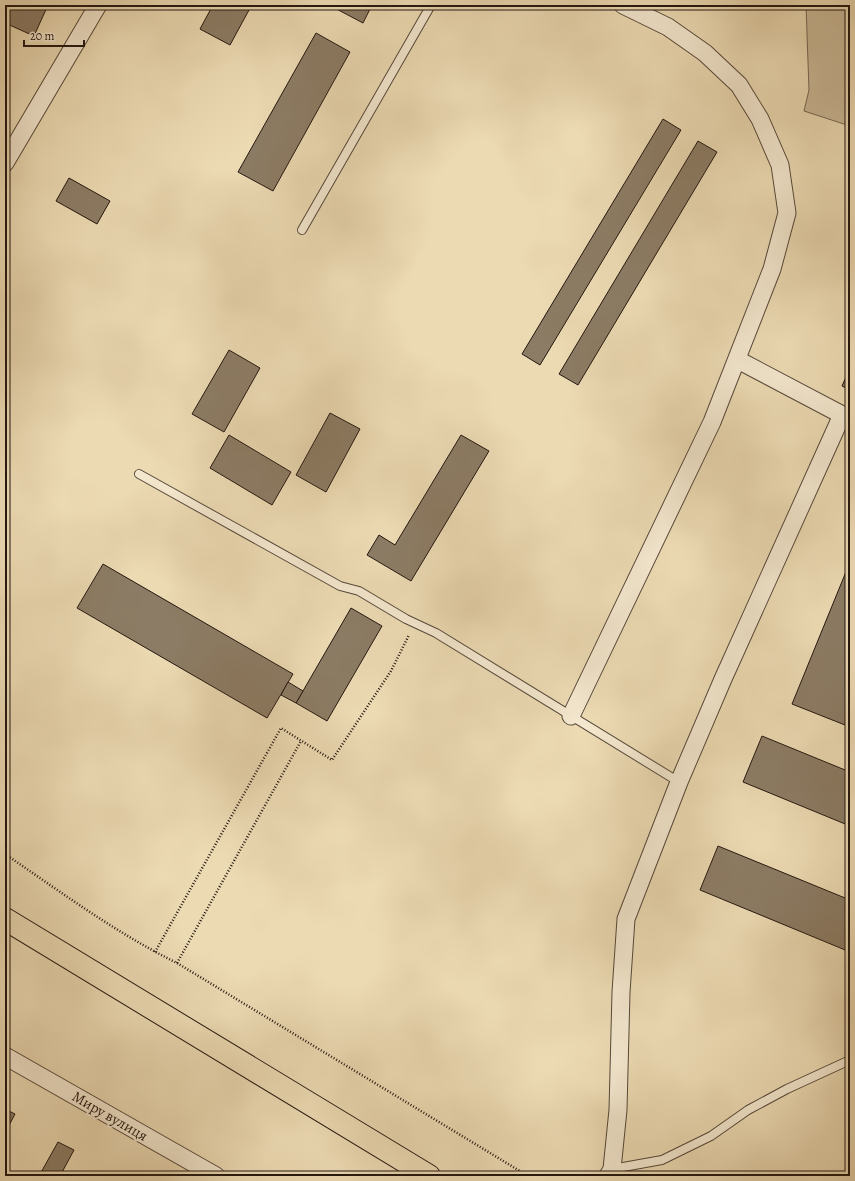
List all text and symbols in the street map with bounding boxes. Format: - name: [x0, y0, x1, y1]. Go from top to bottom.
- scale bar: [24, 22, 84, 48]
- text: 20 m: [30, 28, 54, 44]
- street label: Миру вулиця: [68, 1086, 152, 1146]

